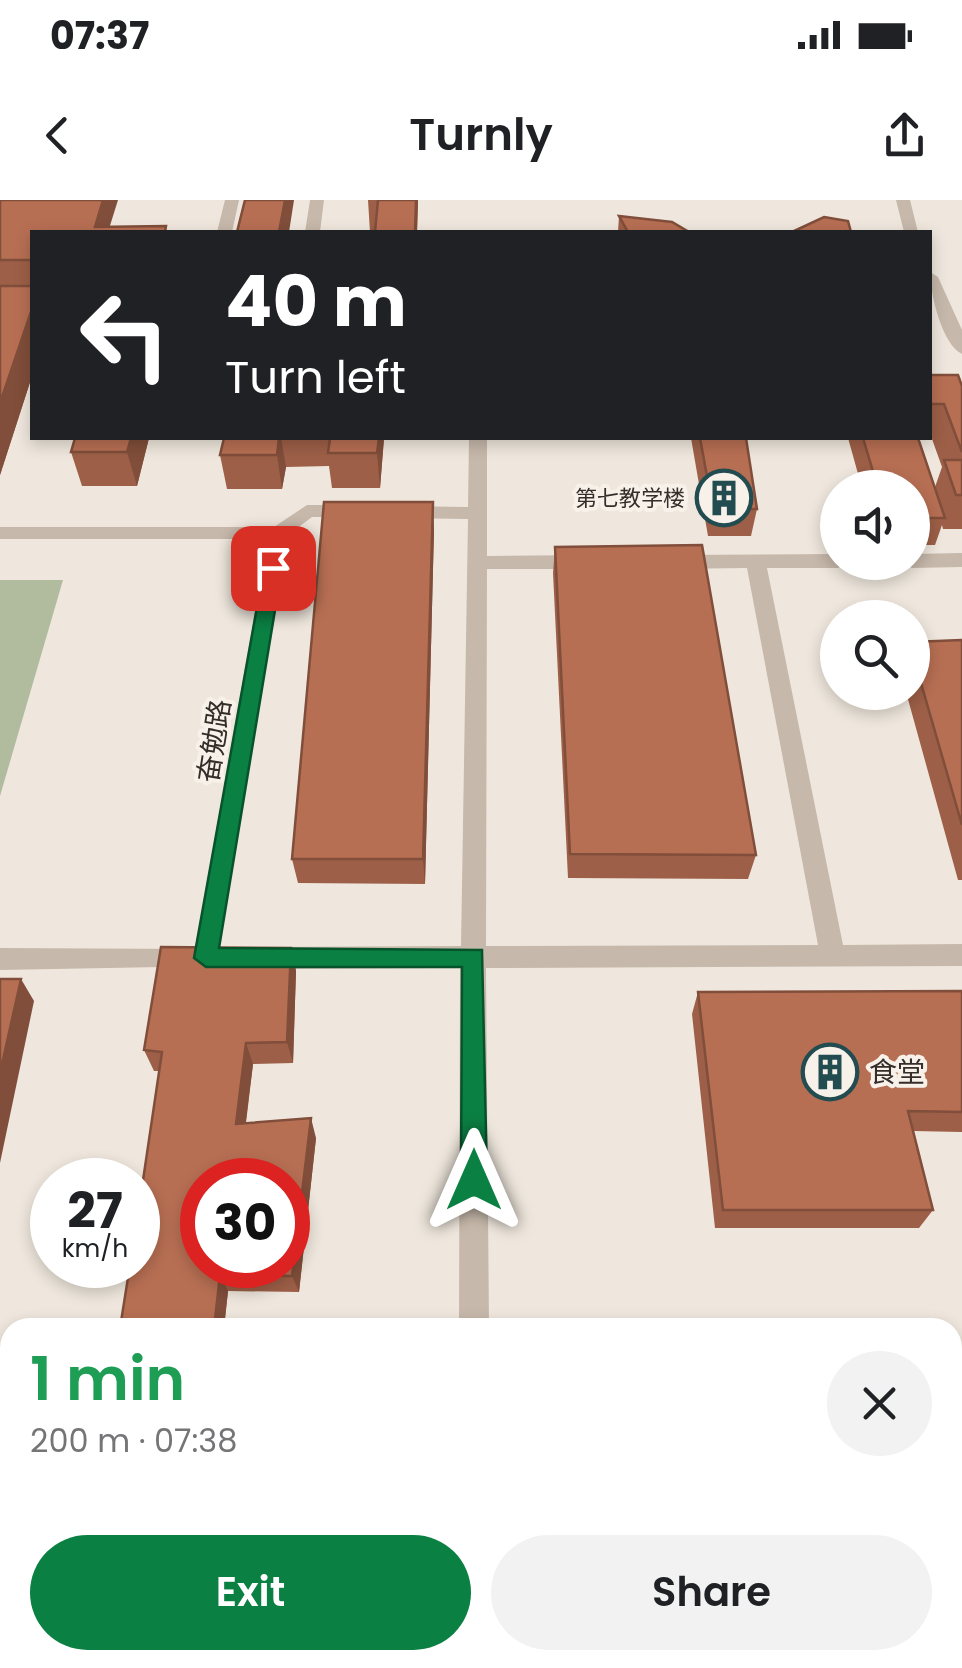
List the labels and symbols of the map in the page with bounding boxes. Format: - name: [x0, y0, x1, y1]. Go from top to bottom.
- building icon: 第七教学楼: [694, 468, 754, 528]
- place label: 第七教学楼: [575, 483, 685, 514]
- pin: [231, 526, 316, 611]
- street label: 奋勉路: [189, 697, 240, 786]
- building icon: 食堂: [800, 1042, 860, 1102]
- place label: 食堂: [869, 1053, 925, 1092]
- position arrow: [422, 1128, 526, 1232]
- speed limit sign: 30: [180, 1158, 310, 1288]

